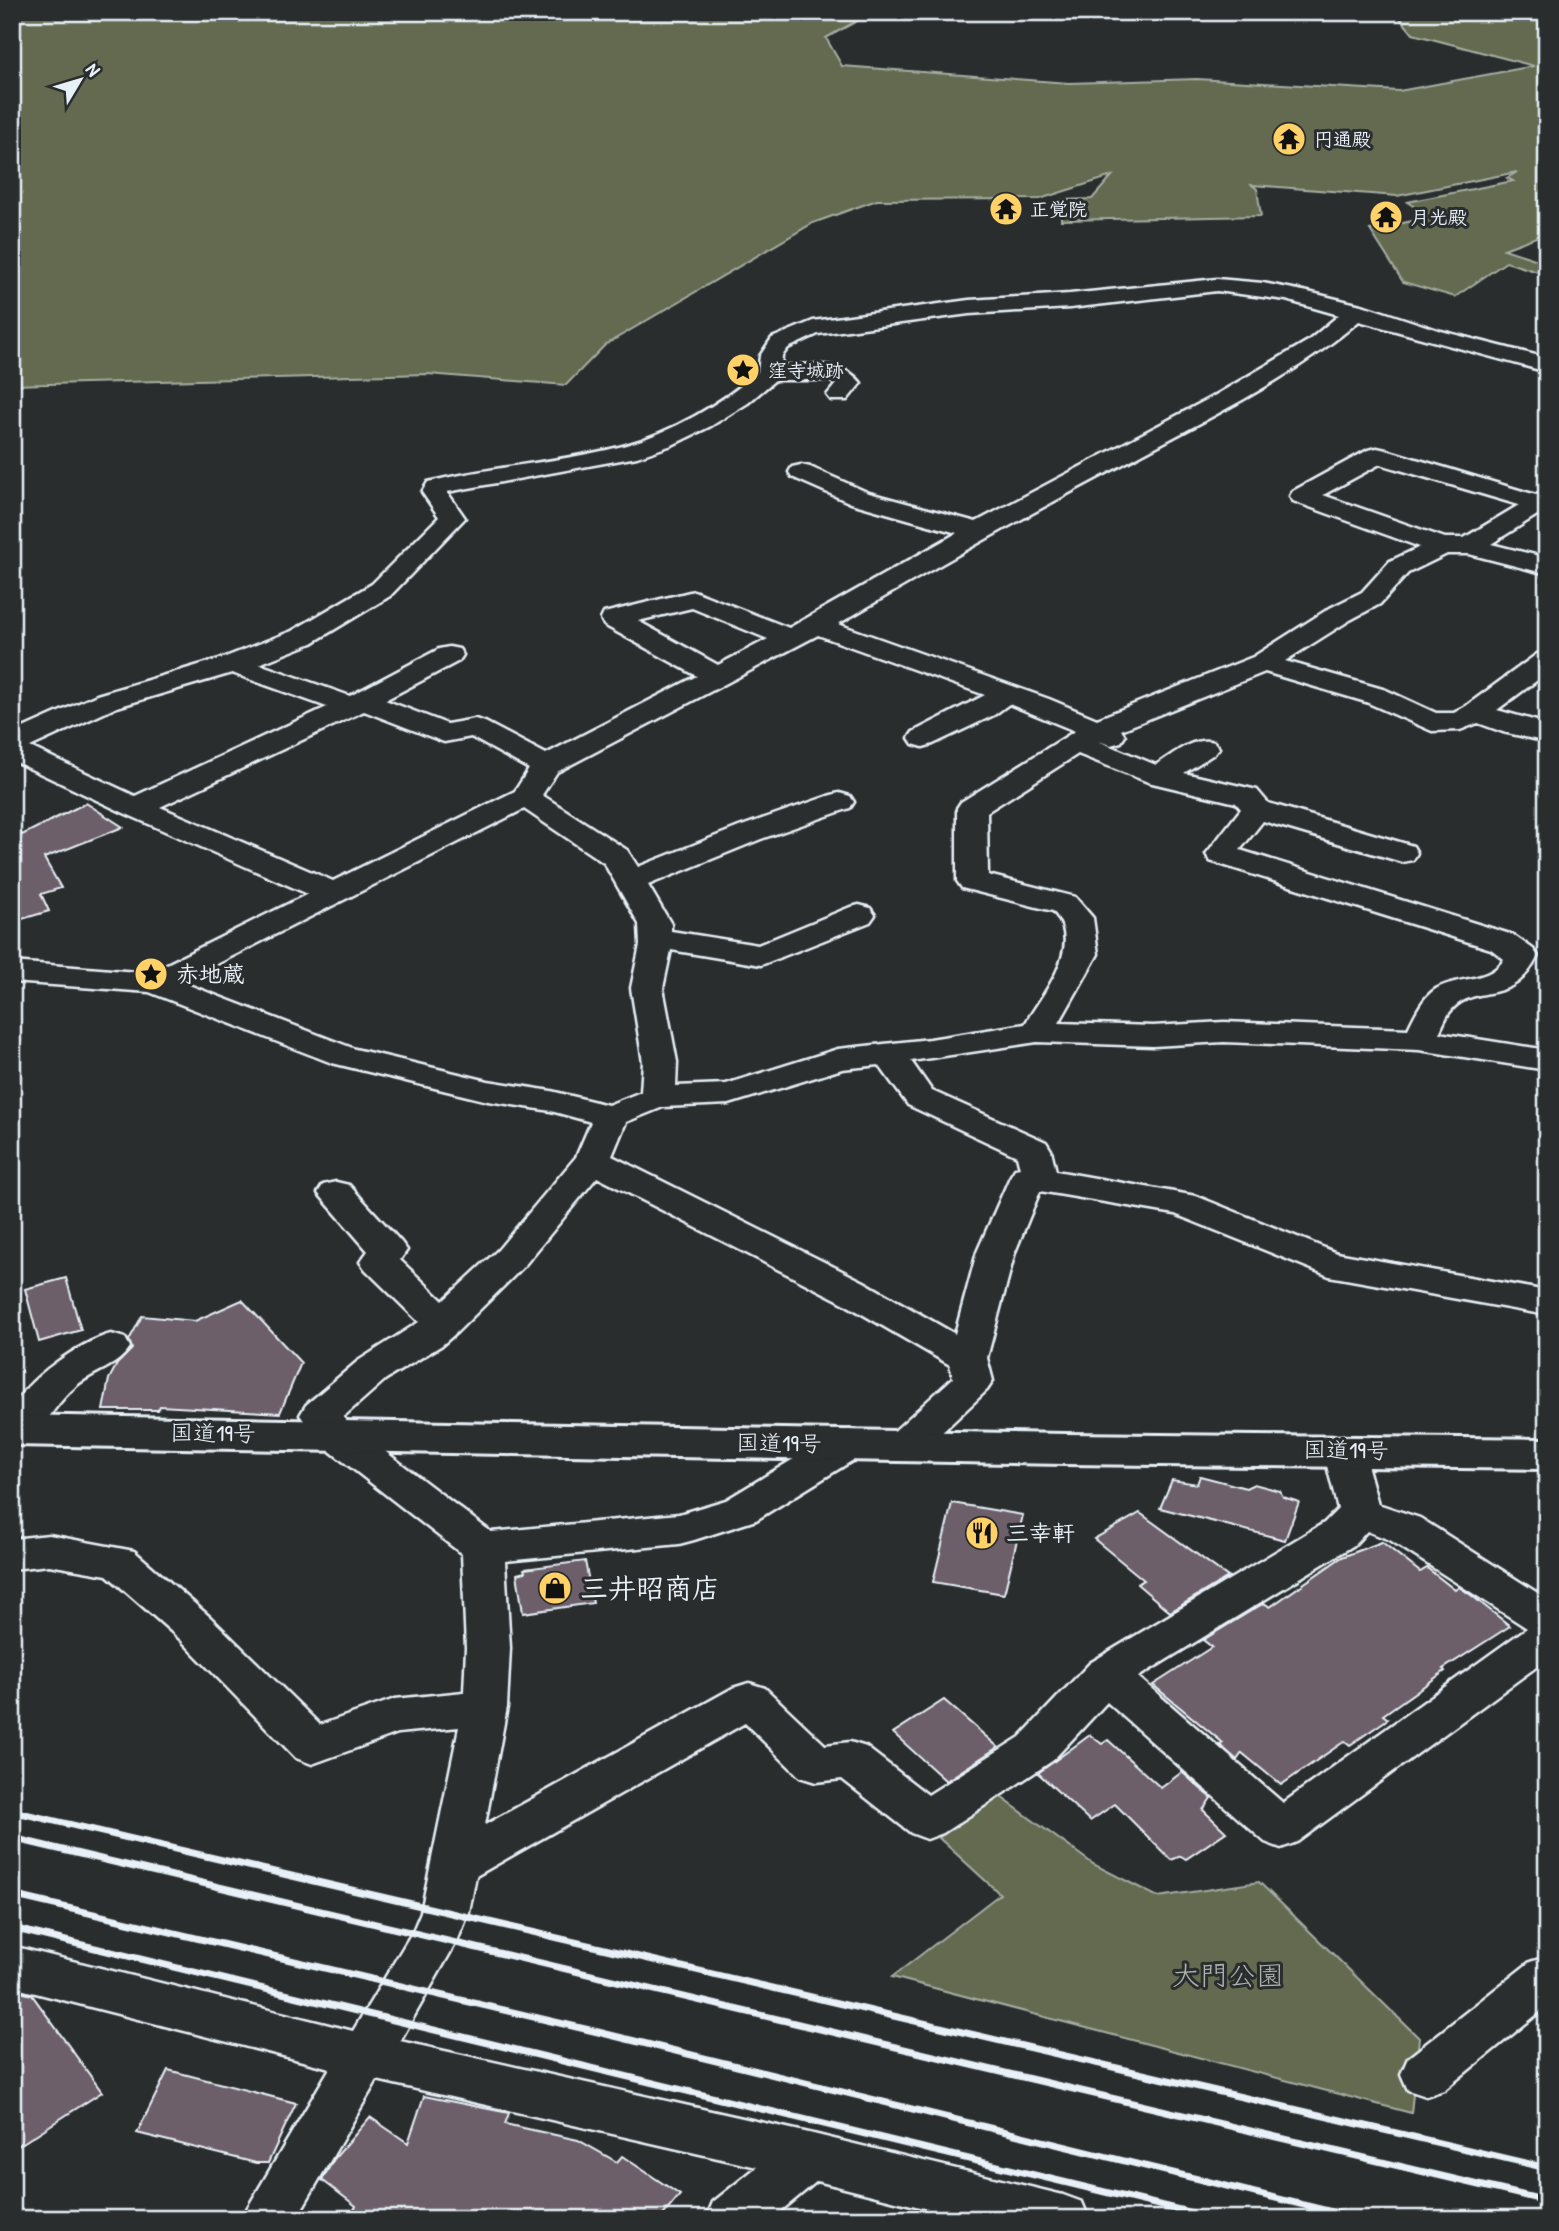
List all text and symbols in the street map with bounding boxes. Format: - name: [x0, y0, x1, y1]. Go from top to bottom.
- north arrow: [46, 46, 116, 116]
- text: N: [80, 58, 107, 82]
- temple icon: 円通殿: [1270, 120, 1308, 158]
- place label: 円通殿: [1314, 126, 1371, 152]
- temple icon: 正覚院: [987, 190, 1025, 228]
- place label: 正覚院: [1030, 196, 1087, 222]
- temple icon: 月光殿: [1367, 198, 1405, 236]
- place label: 月光殿: [1410, 204, 1467, 230]
- place icon: 窪寺城跡: [724, 351, 762, 389]
- place label: 窪寺城跡: [768, 357, 844, 383]
- place icon: 赤地蔵: [132, 955, 170, 993]
- place label: 赤地蔵: [176, 958, 245, 989]
- street label: 国道19号: [170, 1416, 256, 1449]
- street label: 国道19号: [736, 1426, 822, 1459]
- street label: 国道19号: [1303, 1433, 1389, 1466]
- restaurant icon: 三幸軒: [963, 1514, 1001, 1552]
- place label: 三幸軒: [1006, 1517, 1075, 1548]
- shop icon: 三井昭商店: [536, 1569, 574, 1607]
- place label: 三井昭商店: [580, 1569, 720, 1607]
- park label: 大門公園: [1172, 1956, 1284, 1994]

